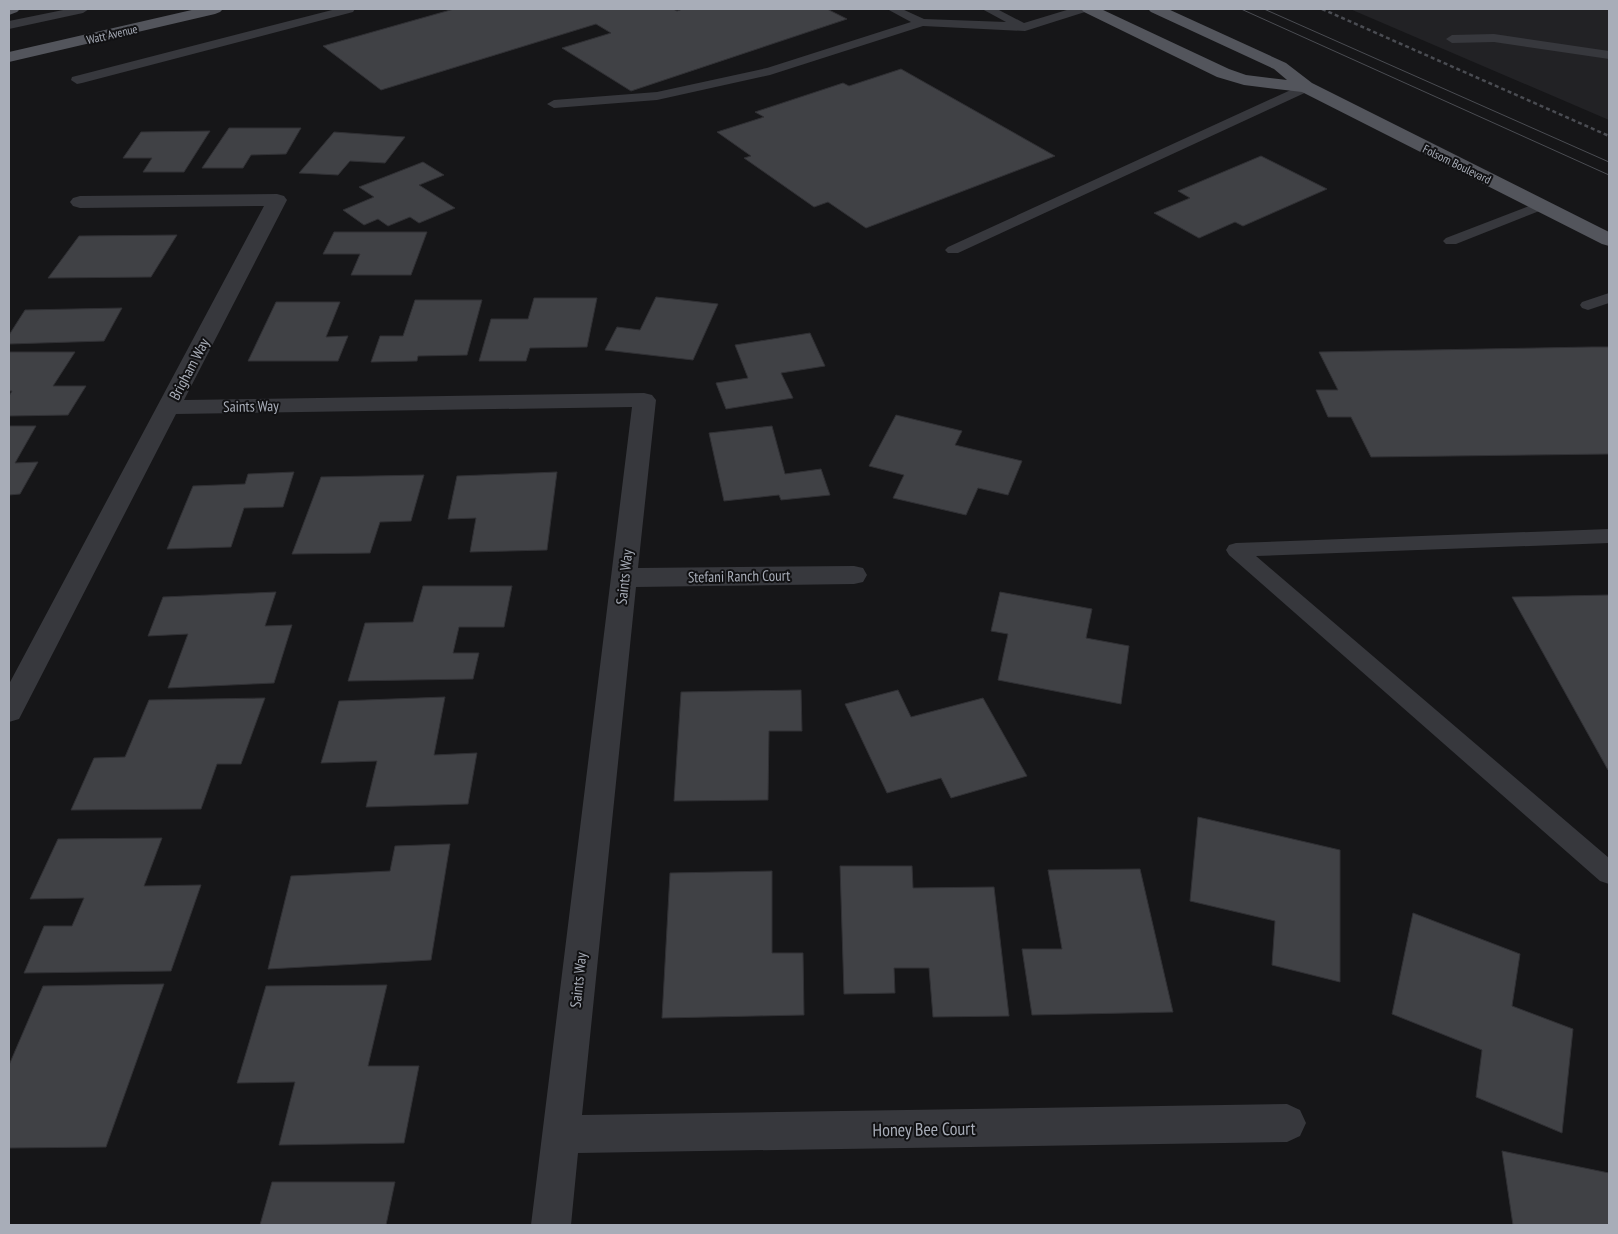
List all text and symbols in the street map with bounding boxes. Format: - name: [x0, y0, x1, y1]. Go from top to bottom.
- street label: Watt Avenue: [85, 21, 139, 47]
- street label: Folsom Boulevard: [1420, 141, 1494, 187]
- street label: Brigham Way: [165, 334, 213, 403]
- street label: Saints Way: [223, 396, 279, 416]
- street label: Saints Way: [612, 548, 636, 606]
- street label: Stefani Ranch Court: [688, 566, 790, 586]
- street label: Saints Way: [566, 951, 590, 1009]
- street label: Honey Bee Court: [872, 1117, 976, 1141]

